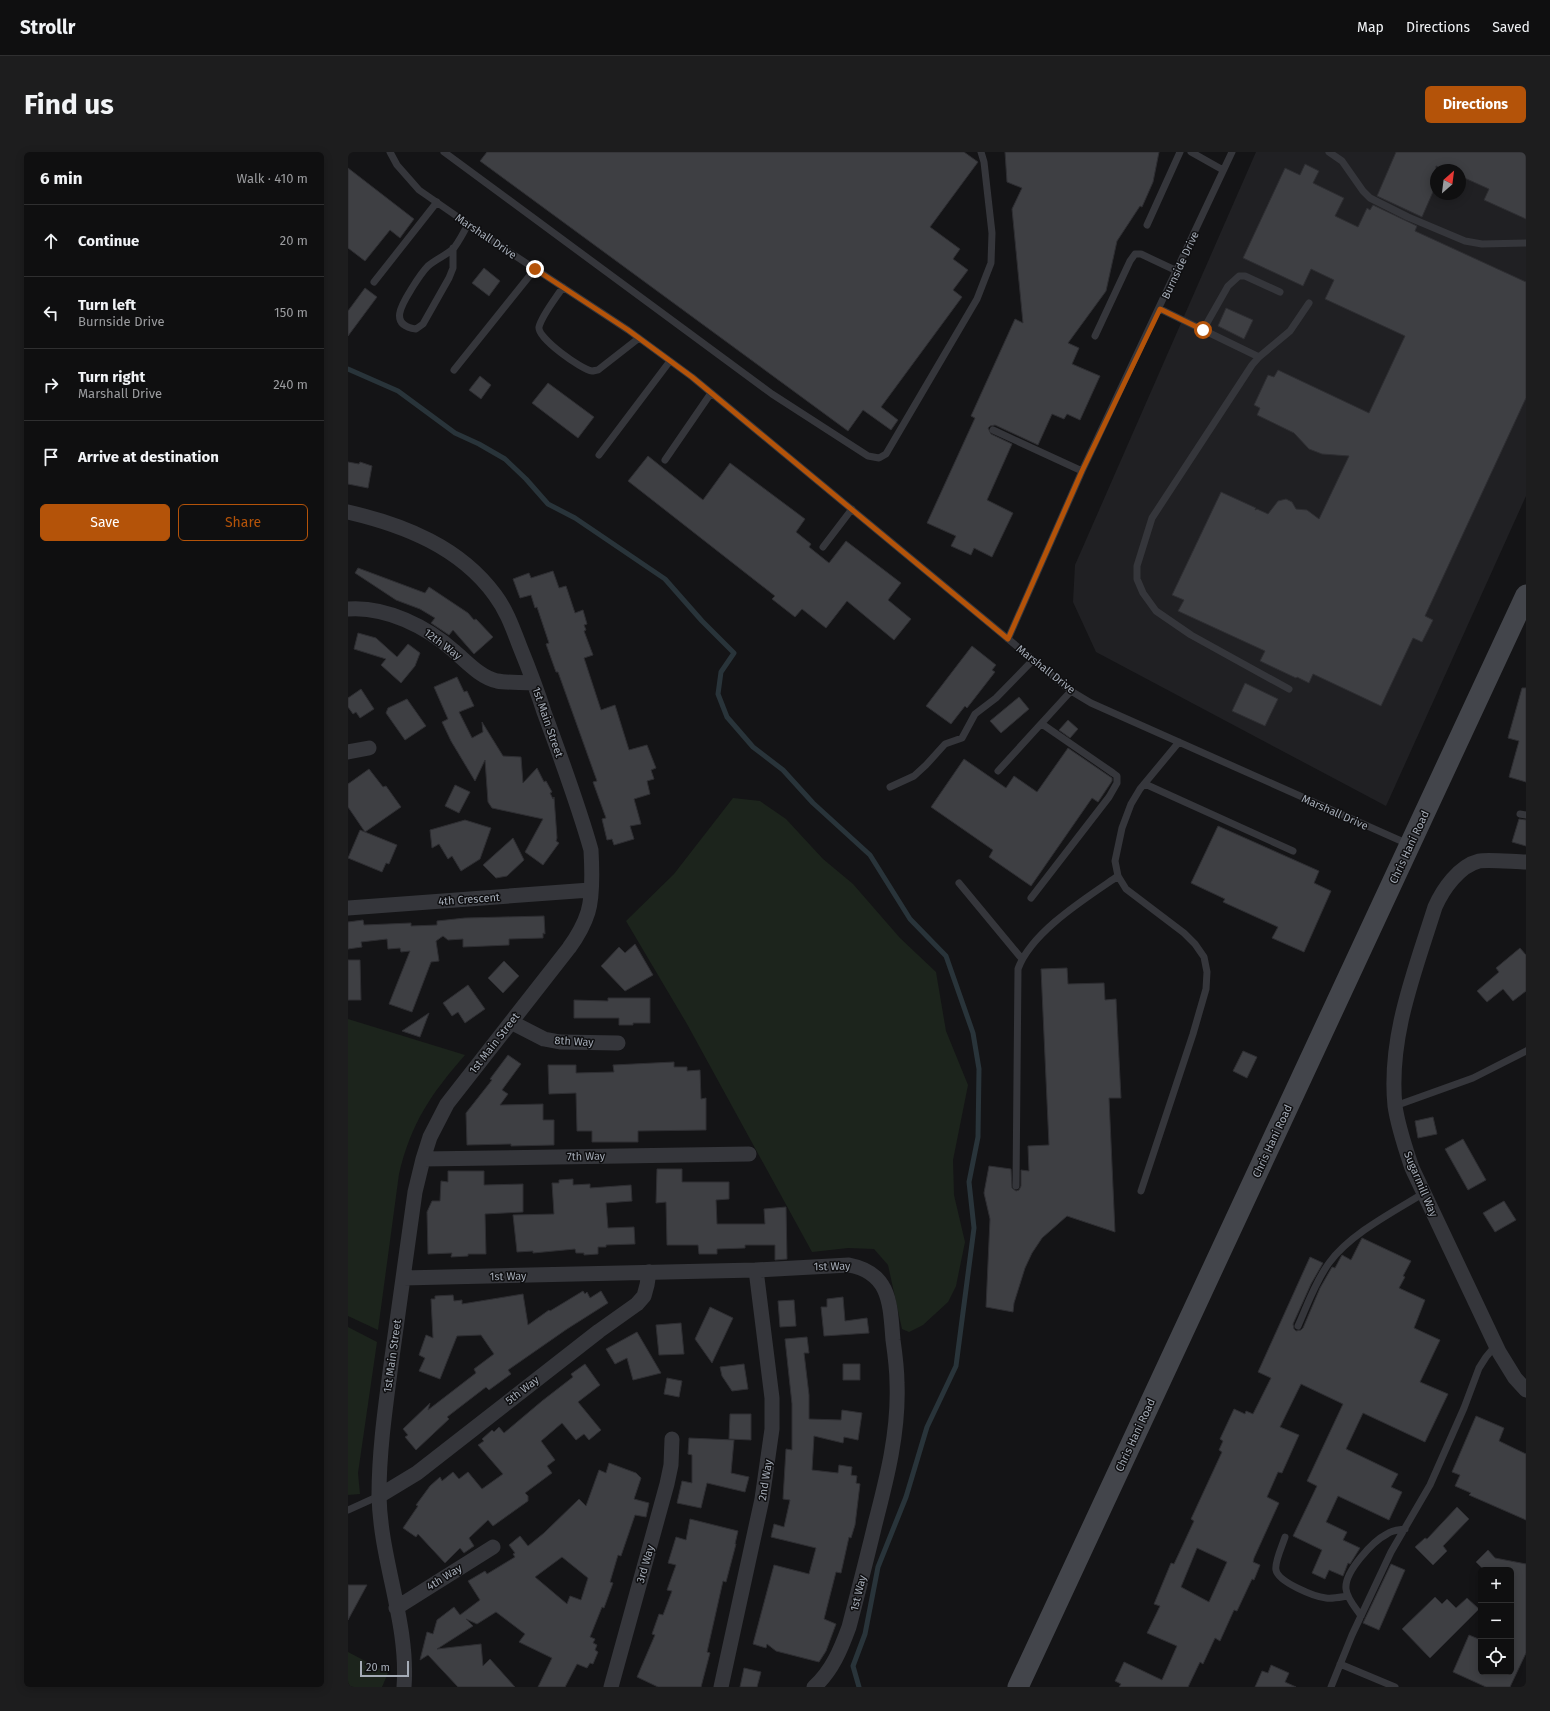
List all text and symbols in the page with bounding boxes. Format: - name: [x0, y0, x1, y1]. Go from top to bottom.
- text: Strollr: [20, 16, 75, 39]
- text: Map: [1357, 19, 1384, 36]
- text: Directions: [1406, 19, 1470, 36]
- text: Saved: [1492, 19, 1530, 36]
- button: Directions: [1425, 86, 1526, 123]
- text: Find us: [24, 88, 114, 121]
- north arrow: [1430, 164, 1466, 200]
- text: 6 min: [40, 168, 83, 189]
- text: Walk · 410 m: [237, 171, 308, 186]
- street label: Marshall Drive: [453, 211, 519, 262]
- street label: Burnside Drive: [1159, 229, 1202, 301]
- icon: ahead: [40, 230, 62, 252]
- text: Continue: [78, 232, 139, 250]
- text: 20 m: [280, 233, 308, 248]
- route end: [526, 260, 544, 278]
- text: Turn left: [78, 296, 136, 314]
- icon: left: [40, 302, 62, 324]
- text: 150 m: [274, 305, 308, 320]
- text: Burnside Drive: [78, 314, 165, 329]
- route start: [1194, 321, 1212, 339]
- text: Turn right: [78, 368, 145, 386]
- icon: right: [40, 374, 62, 396]
- text: 240 m: [273, 377, 308, 392]
- text: Marshall Drive: [78, 386, 162, 401]
- icon: arrive: [40, 446, 62, 468]
- text: Arrive at destination: [78, 448, 219, 466]
- button: Save: [40, 504, 170, 541]
- button: Share: [178, 504, 308, 541]
- street label: 12th Way: [421, 626, 464, 663]
- street label: Marshall Drive: [1014, 642, 1078, 696]
- street label: 1st Main Street: [529, 685, 566, 759]
- street label: Marshall Drive: [1300, 792, 1370, 833]
- street label: Chris Hani Road: [1387, 809, 1432, 886]
- street label: 4th Crescent: [438, 891, 500, 908]
- street label: 1st Main Street: [467, 1010, 522, 1076]
- street label: 8th Way: [554, 1034, 595, 1049]
- street label: Chris Hani Road: [1250, 1103, 1295, 1180]
- street label: Sugarmill Way: [1401, 1149, 1440, 1220]
- street label: 7th Way: [567, 1150, 606, 1163]
- street label: 1st Way: [814, 1260, 851, 1273]
- street label: 1st Way: [490, 1270, 527, 1283]
- street label: 1st Main Street: [381, 1319, 404, 1393]
- street label: 5th Way: [503, 1373, 542, 1407]
- street label: Chris Hani Road: [1113, 1397, 1158, 1474]
- street label: 2nd Way: [756, 1458, 775, 1502]
- street label: 3rd Way: [634, 1543, 657, 1585]
- street label: 4th Way: [424, 1561, 465, 1593]
- map controls: [1478, 1567, 1514, 1675]
- button: +: [1478, 1567, 1514, 1603]
- street label: 1st Way: [848, 1573, 869, 1613]
- button: −: [1478, 1603, 1514, 1639]
- button: locate: [1478, 1639, 1514, 1675]
- scale bar: [360, 1659, 409, 1678]
- text: 20 m: [366, 1661, 390, 1674]

